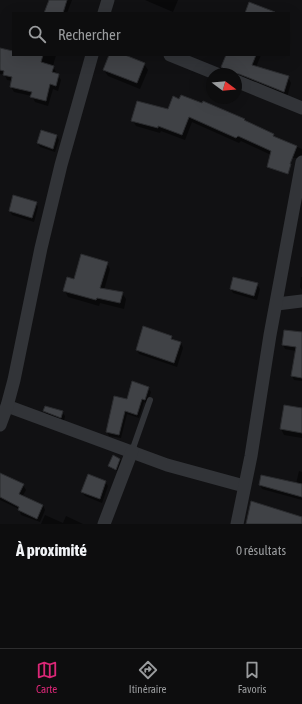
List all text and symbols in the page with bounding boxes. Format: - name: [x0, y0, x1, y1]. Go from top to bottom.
- search box: [12, 12, 290, 56]
- icon: search: [26, 23, 48, 45]
- text: Rechercher: [58, 26, 120, 43]
- north arrow: [206, 68, 242, 104]
- text: À proximité: [16, 540, 87, 560]
- text: 0 résultats: [236, 543, 286, 558]
- tab: Carte: [36, 659, 58, 695]
- tab: Itinéraire: [129, 659, 167, 695]
- tab: Favoris: [238, 659, 266, 695]

